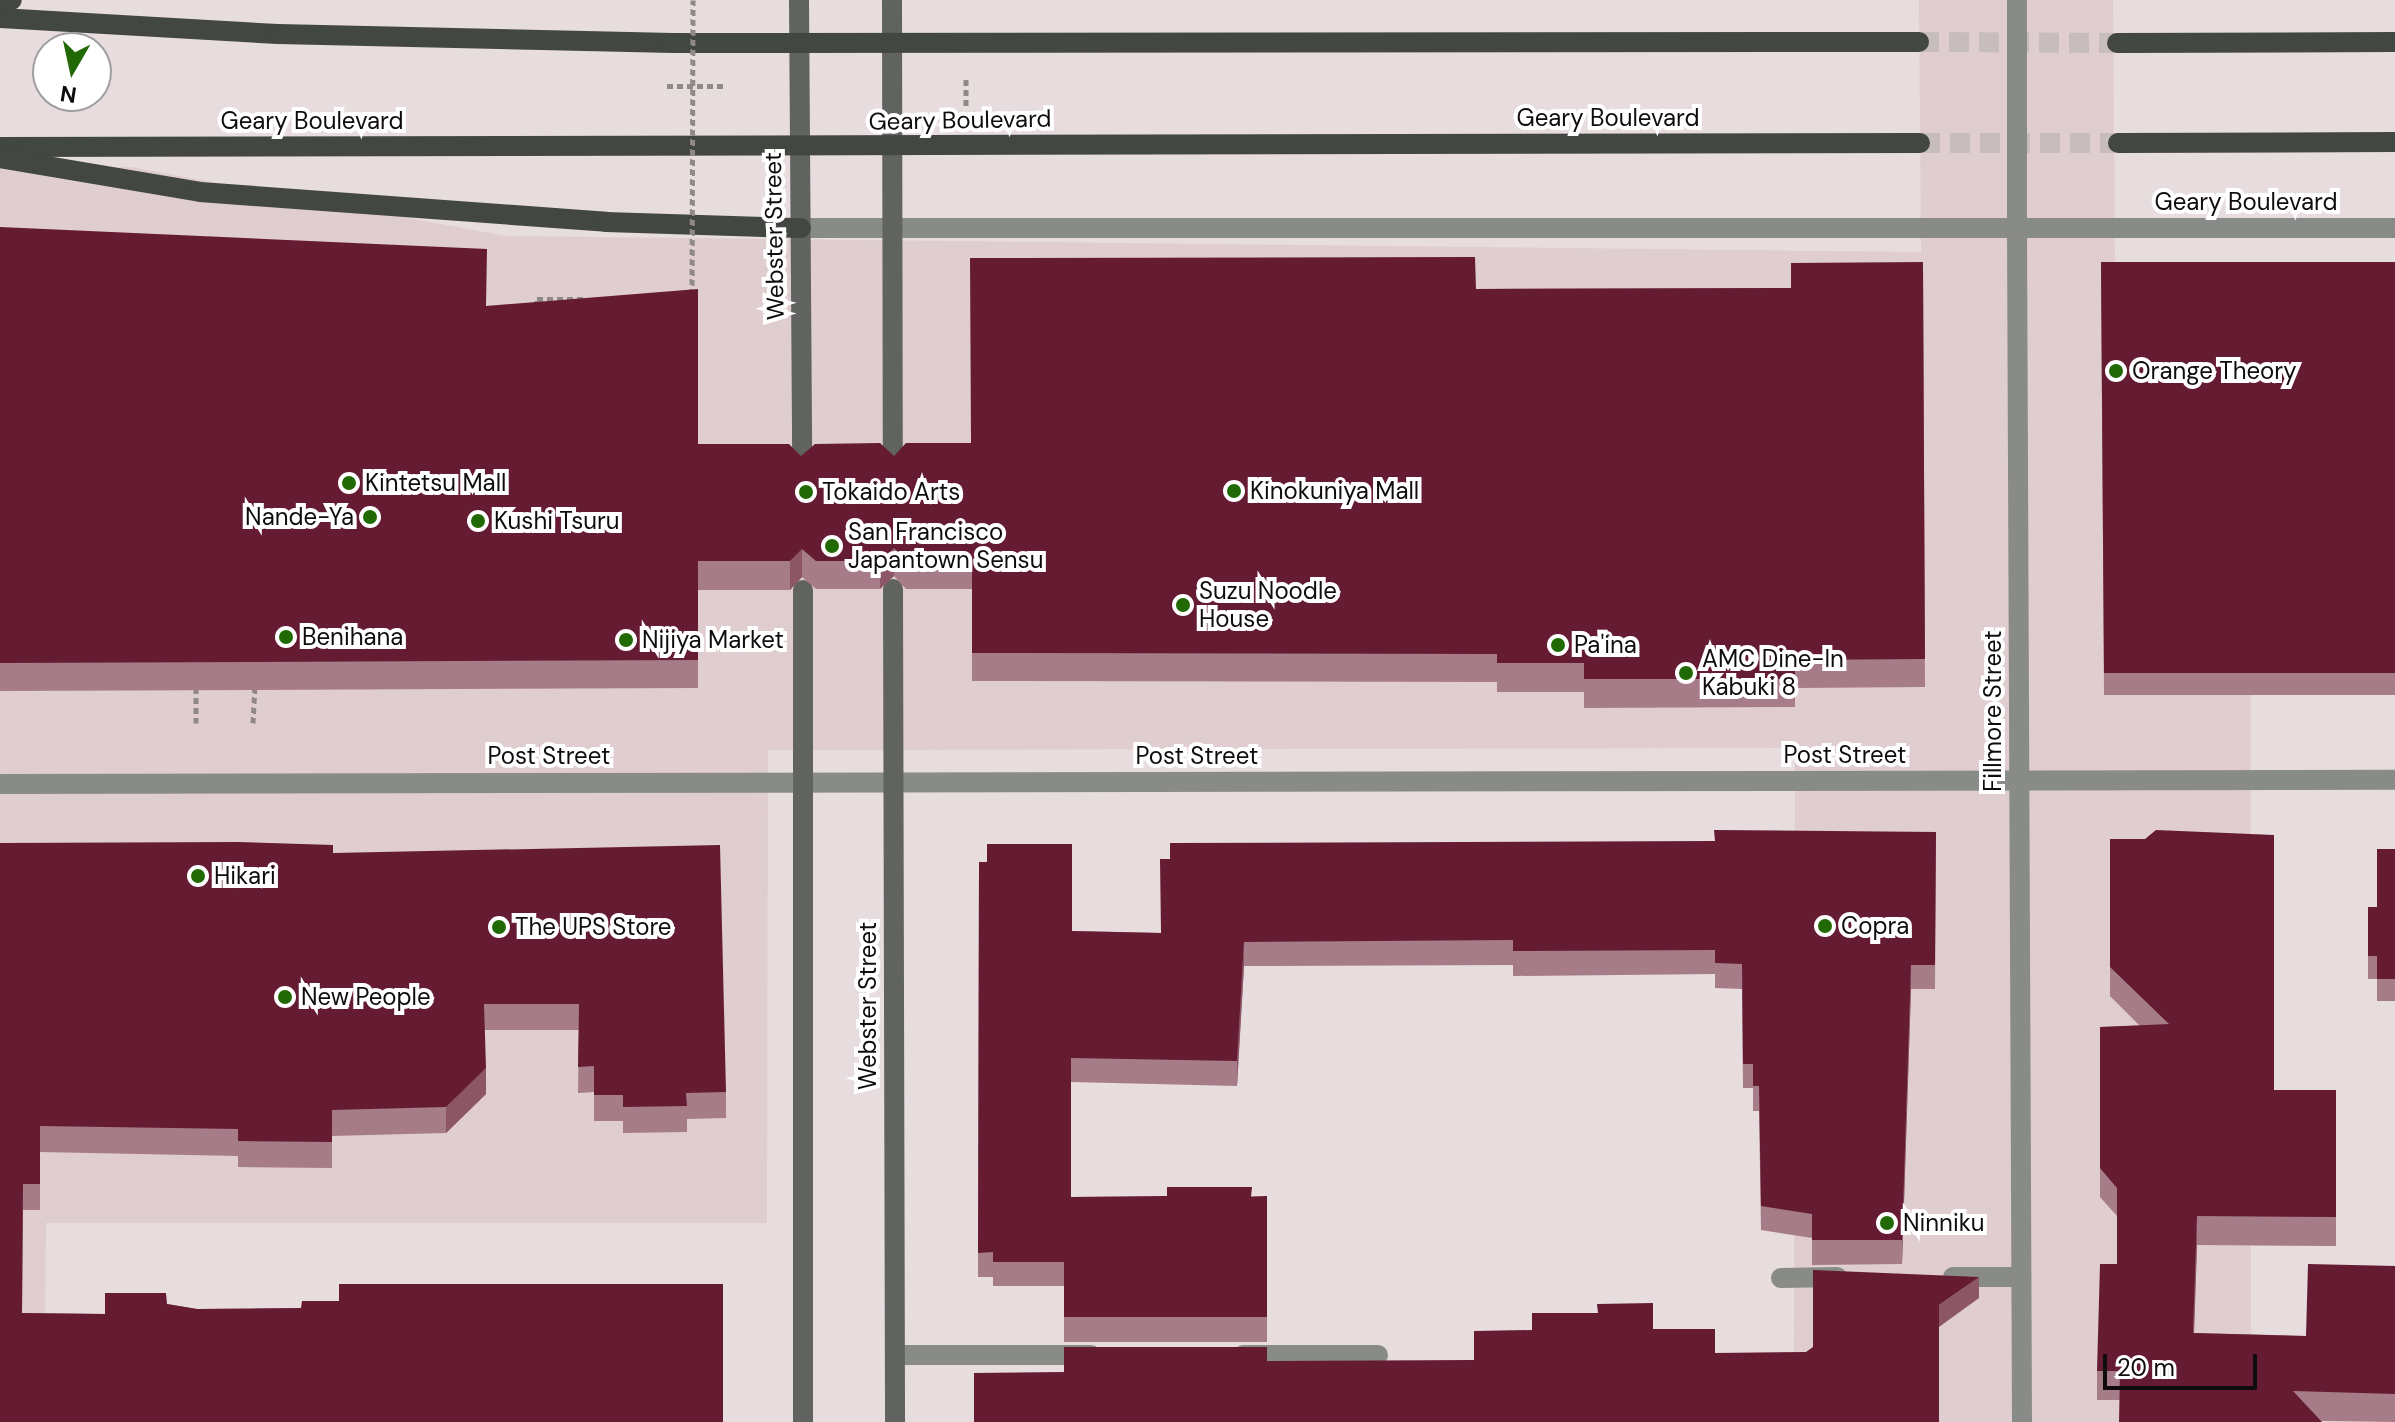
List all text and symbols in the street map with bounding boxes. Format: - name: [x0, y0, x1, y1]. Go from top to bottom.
- north arrow: [32, 32, 112, 112]
- text: N: [58, 79, 79, 110]
- street label: Geary Boulevard: [868, 104, 1052, 136]
- street label: Geary Boulevard: [1516, 104, 1700, 132]
- street label: Geary Boulevard: [220, 107, 404, 135]
- street label: Webster Street: [758, 152, 790, 320]
- street label: Geary Boulevard: [2154, 188, 2338, 216]
- place label: Orange Theory: [2132, 357, 2297, 385]
- marker: Orange Theory: [2107, 362, 2125, 380]
- place label: Kintetsu Mall: [365, 469, 506, 497]
- marker: Kintetsu Mall: [340, 474, 358, 492]
- place label: Kinokuniya Mall: [1250, 477, 1419, 505]
- place label: Tokaido Arts: [822, 478, 960, 506]
- marker: Kinokuniya Mall: [1225, 482, 1243, 500]
- marker: Tokaido Arts: [797, 483, 815, 501]
- place label: Nande-Ya: [245, 503, 354, 531]
- place label: Kushi Tsuru: [494, 507, 620, 535]
- marker: Nande-Ya: [361, 508, 379, 526]
- marker: Kushi Tsuru: [469, 512, 487, 530]
- place label: San Francisco Japantown Sensu: [848, 518, 1043, 574]
- marker: San Francisco Japantown Sensu: [823, 537, 841, 555]
- place label: Suzu Noodle House: [1199, 577, 1337, 633]
- marker: Suzu Noodle House: [1174, 596, 1192, 614]
- place label: Benihana: [302, 623, 403, 651]
- place label: Nijiya Market: [642, 626, 784, 654]
- marker: Benihana: [277, 628, 295, 646]
- street label: Fillmore Street: [1979, 630, 2007, 792]
- marker: Nijiya Market: [617, 631, 635, 649]
- place label: Pa'ina: [1574, 631, 1637, 659]
- marker: Pa'ina: [1549, 636, 1567, 654]
- place label: AMC Dine-In Kabuki 8: [1702, 645, 1844, 701]
- marker: AMC Dine-In Kabuki 8: [1677, 664, 1695, 682]
- street label: Post Street: [1784, 741, 1906, 769]
- street label: Post Street: [488, 742, 610, 770]
- street label: Post Street: [1136, 742, 1258, 770]
- place label: Hikari: [214, 862, 276, 890]
- marker: Hikari: [189, 867, 207, 885]
- place label: Copra: [1841, 912, 1909, 940]
- place label: The UPS Store: [515, 913, 672, 941]
- marker: Copra: [1816, 917, 1834, 935]
- marker: The UPS Store: [490, 918, 508, 936]
- street label: Webster Street: [854, 922, 882, 1090]
- place label: New People: [301, 983, 431, 1011]
- marker: New People: [276, 988, 294, 1006]
- place label: Ninniku: [1903, 1209, 1985, 1237]
- marker: Ninniku: [1878, 1214, 1896, 1232]
- scale bar: [2107, 1338, 2261, 1388]
- text: 20 m: [2117, 1352, 2175, 1383]

